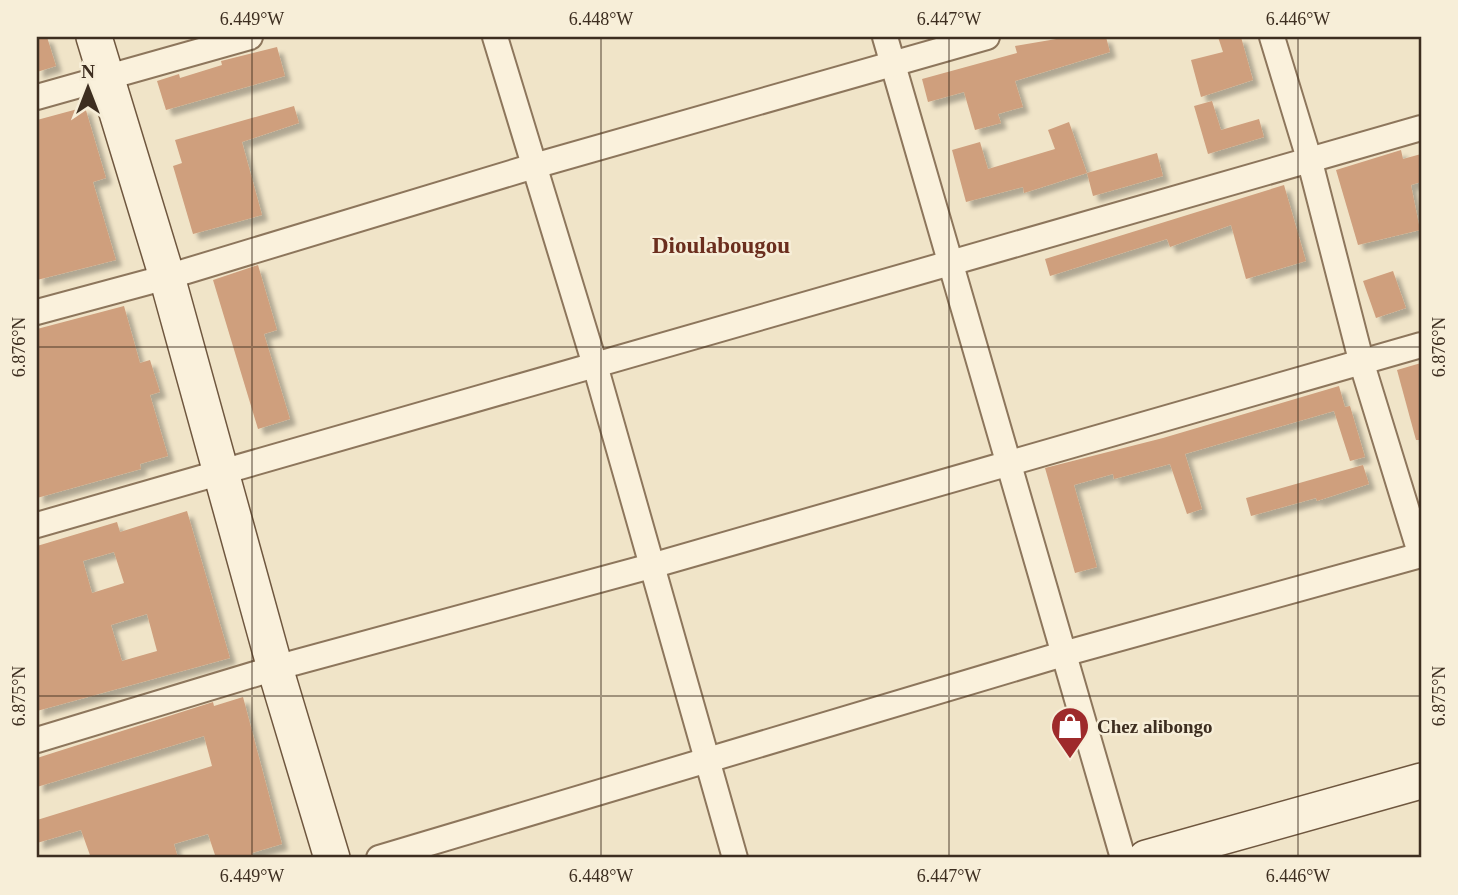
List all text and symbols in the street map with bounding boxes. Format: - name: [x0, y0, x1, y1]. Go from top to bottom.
- text: 6.449°W: [220, 9, 284, 29]
- text: 6.448°W: [569, 9, 633, 29]
- text: 6.447°W: [917, 9, 981, 29]
- text: 6.446°W: [1266, 9, 1330, 29]
- north arrow: [52, 52, 122, 122]
- text: N: [81, 61, 95, 82]
- district label: Dioulabougou: [652, 233, 790, 258]
- text: 6.876°N: [9, 317, 29, 377]
- text: 6.876°N: [1429, 317, 1449, 377]
- text: 6.875°N: [9, 666, 29, 726]
- text: 6.875°N: [1429, 666, 1449, 726]
- shop icon: Chez alibongo: [1049, 705, 1091, 760]
- place label: Chez alibongo: [1097, 716, 1213, 737]
- text: 6.449°W: [220, 866, 284, 886]
- text: 6.448°W: [569, 866, 633, 886]
- text: 6.447°W: [917, 866, 981, 886]
- text: 6.446°W: [1266, 866, 1330, 886]

